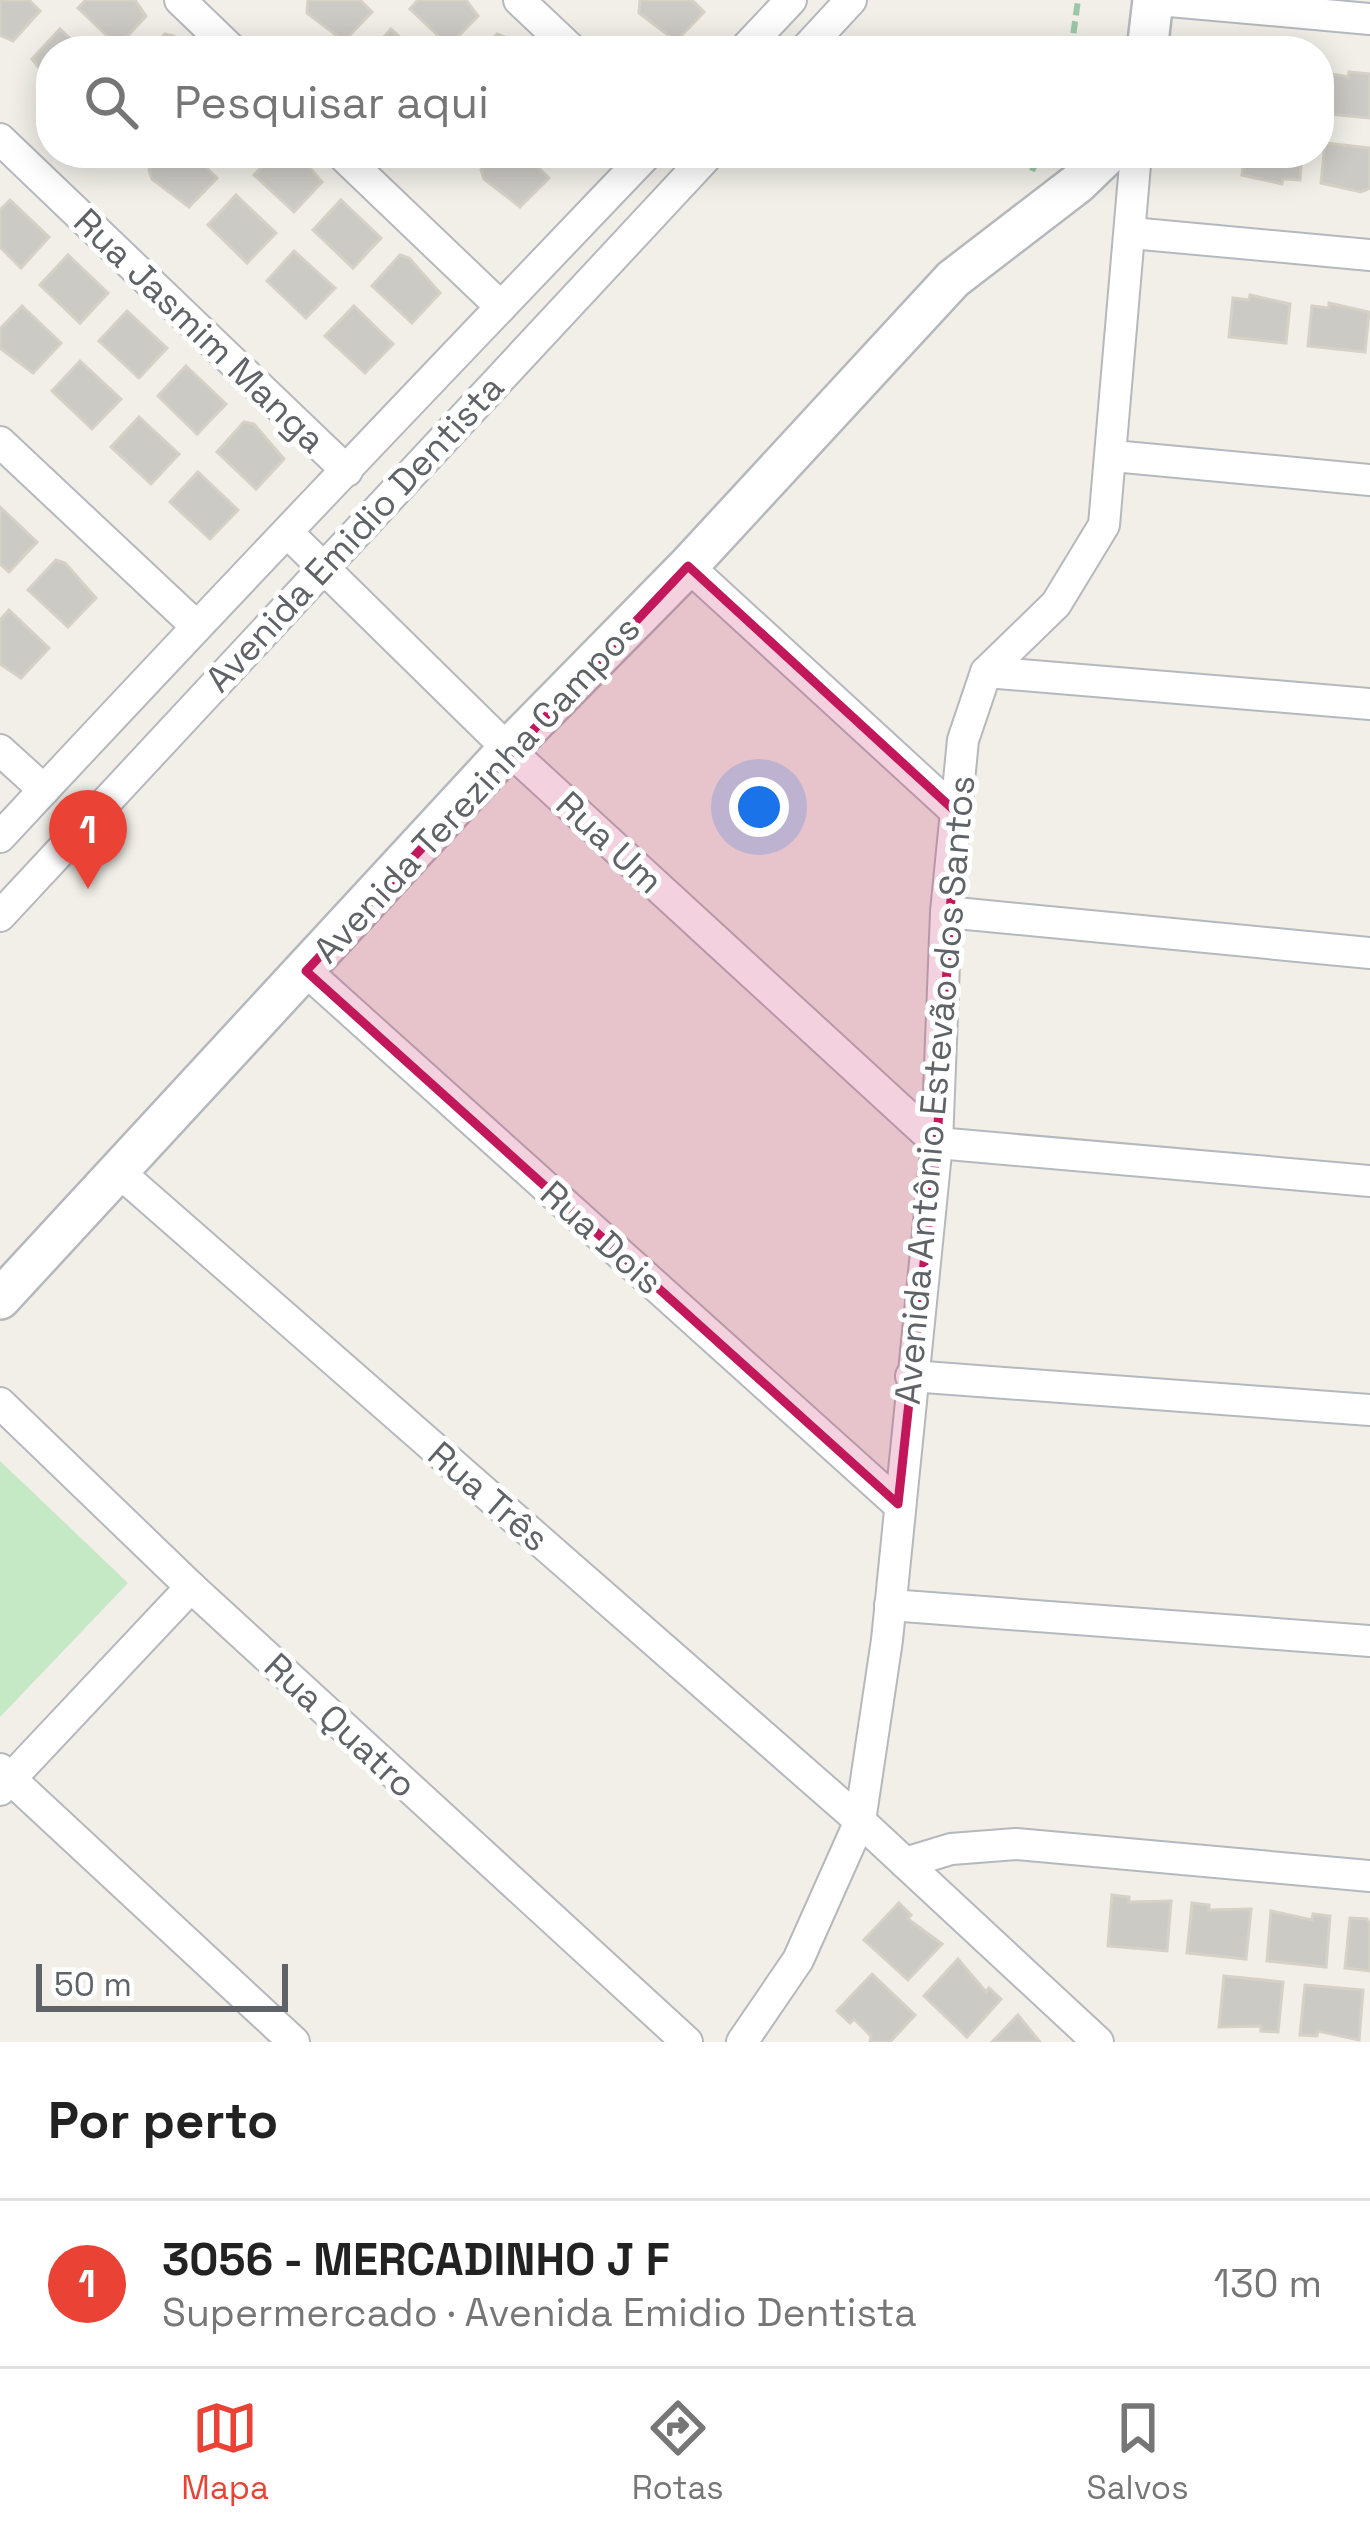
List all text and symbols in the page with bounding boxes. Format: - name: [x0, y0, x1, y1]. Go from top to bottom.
- search box: [36, 36, 1334, 168]
- icon: search: [78, 69, 144, 135]
- text: Pesquisar aqui: [174, 74, 489, 131]
- street label: Rua Jasmim Manga: [64, 199, 335, 463]
- street label: Avenida Emidio Dentista: [196, 365, 514, 702]
- street label: Avenida Terezinha Campos: [304, 606, 650, 973]
- street label: Avenida Antônio Estevão dos Santos: [885, 774, 985, 1407]
- your location: [729, 777, 789, 837]
- street label: Rua Um: [546, 782, 672, 904]
- pin: 1: [49, 790, 127, 889]
- street label: Rua Dois: [531, 1171, 672, 1305]
- street label: Rua Três: [418, 1432, 558, 1562]
- street label: Rua Quatro: [254, 1643, 426, 1808]
- scale bar: [36, 1958, 288, 2011]
- text: 50 m: [54, 1964, 132, 2006]
- text: Por perto: [48, 2088, 278, 2153]
- text: 3056 - MERCADINHO J F: [162, 2231, 670, 2288]
- text: 1: [78, 2259, 96, 2308]
- text: 130 m: [1214, 2259, 1322, 2308]
- text: Supermercado · Avenida Emidio Dentista: [162, 2288, 917, 2337]
- tab: Mapa: [181, 2395, 269, 2509]
- tab: Rotas: [632, 2395, 724, 2509]
- tab: Salvos: [1086, 2395, 1189, 2509]

